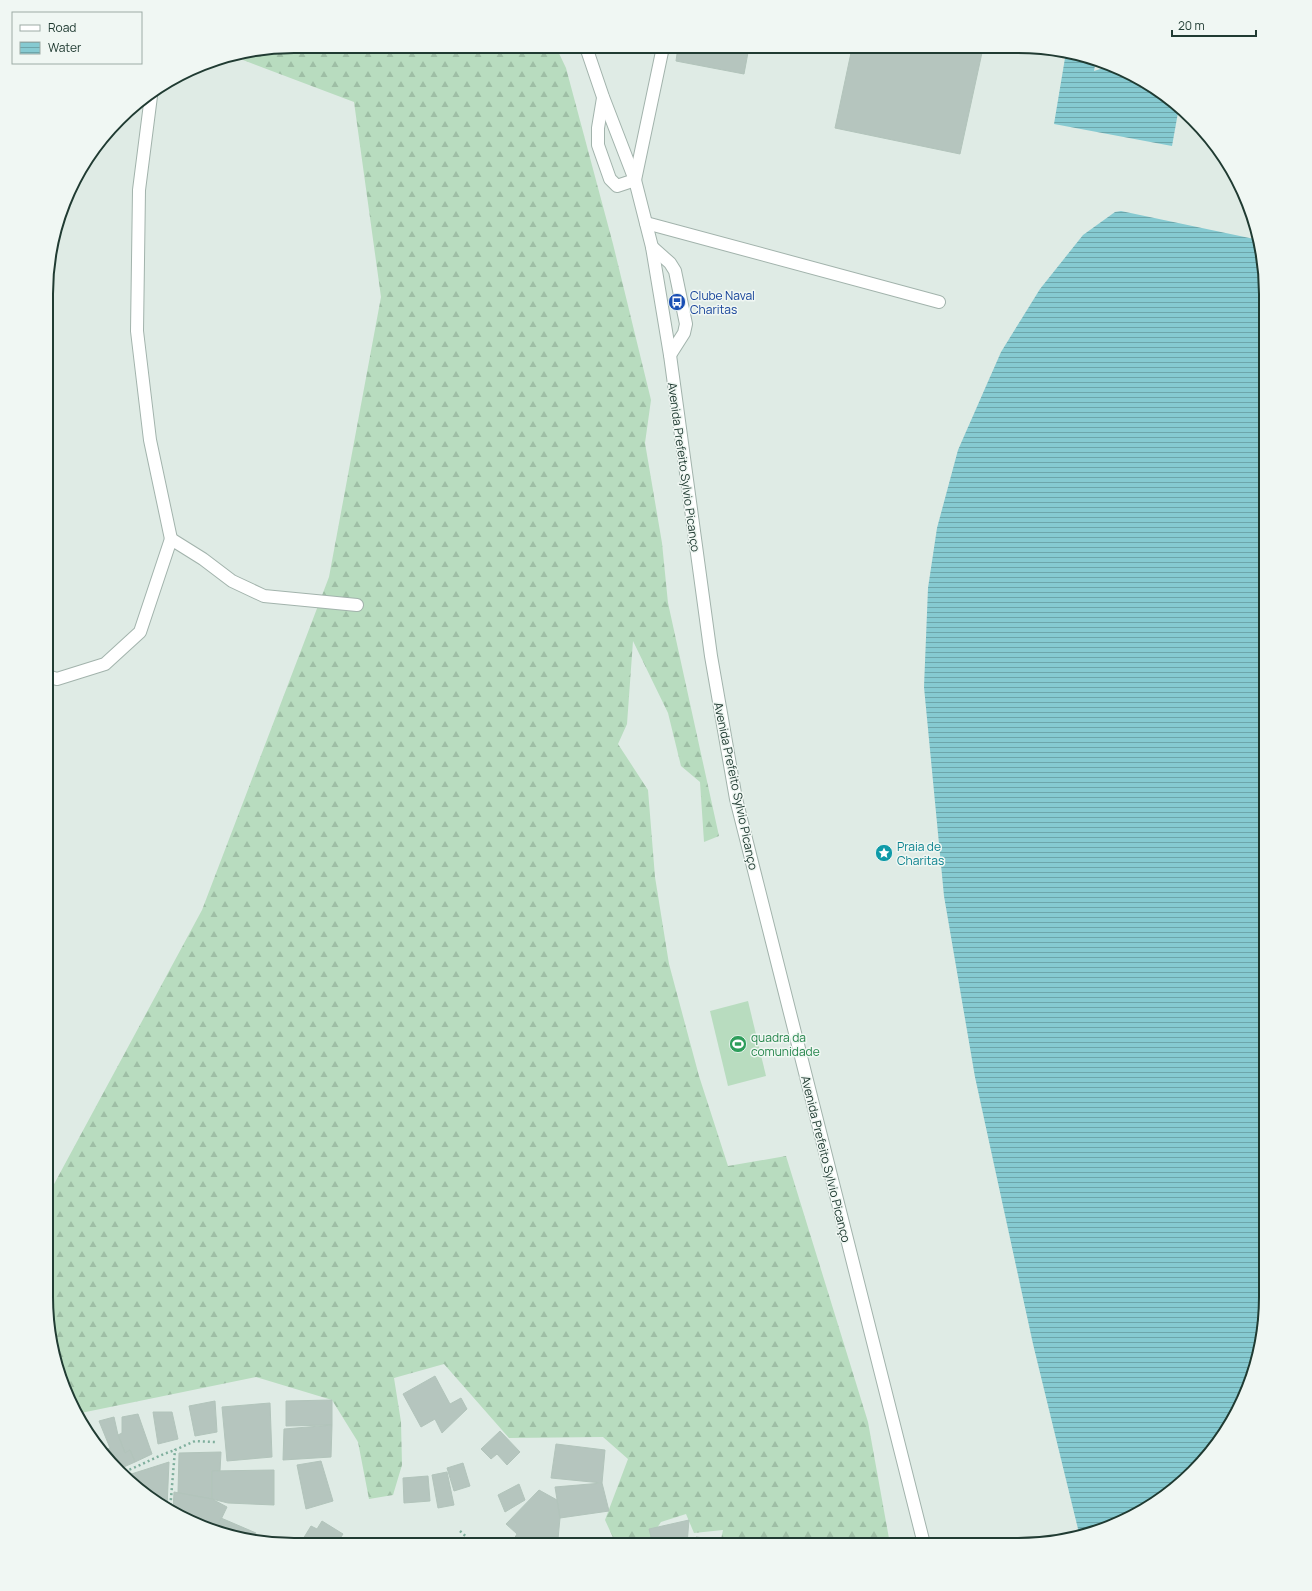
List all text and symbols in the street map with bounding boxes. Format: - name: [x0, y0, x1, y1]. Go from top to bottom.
- legend: [12, 12, 142, 64]
- scale bar: [1172, 12, 1256, 38]
- text: 20 m: [1178, 17, 1205, 34]
- text: Road: [48, 19, 76, 36]
- text: Water: [48, 39, 82, 56]
- place label: Clube Naval Charitas: [690, 287, 755, 318]
- bus stop icon: Clube Naval Charitas: [667, 292, 687, 312]
- street label: Avenida Prefeito Sylvio Picanço: [664, 381, 704, 553]
- street label: Avenida Prefeito Sylvio Picanço: [710, 701, 762, 871]
- place label: Praia de Charitas: [897, 838, 944, 869]
- place icon: Praia de Charitas: [874, 843, 894, 863]
- place label: quadra da comunidade: [751, 1029, 820, 1060]
- sports icon: quadra da comunidade: [728, 1034, 748, 1054]
- street label: Avenida Prefeito Sylvio Picanço: [797, 1074, 855, 1244]

